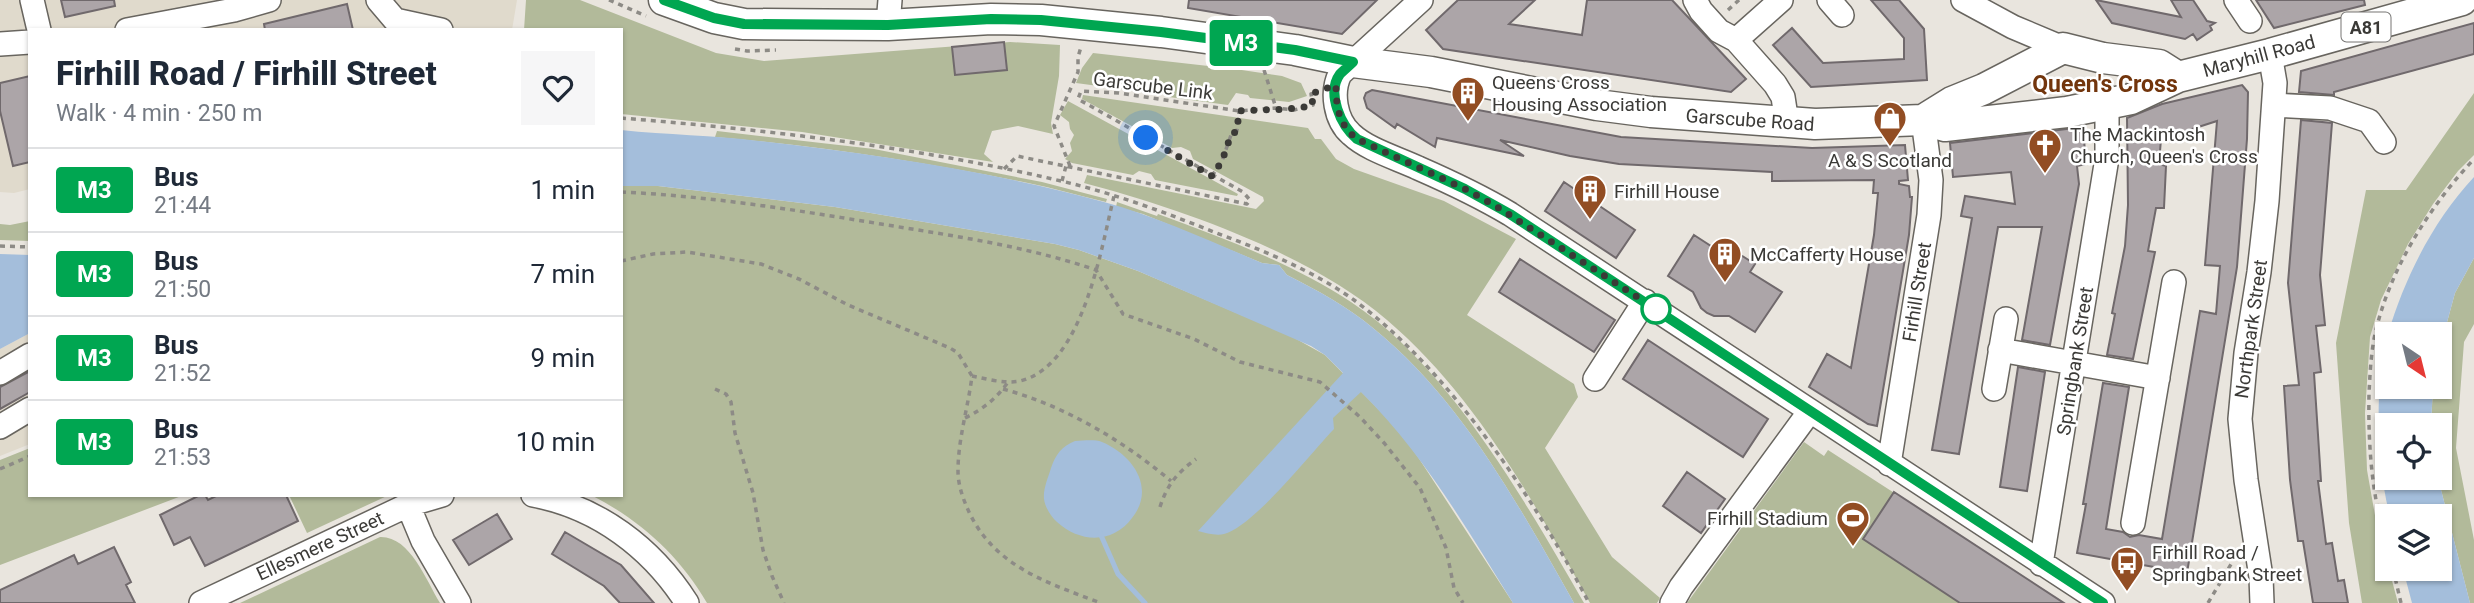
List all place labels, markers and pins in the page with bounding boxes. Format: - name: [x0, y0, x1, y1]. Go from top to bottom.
- place label: Queens Cross Housing Association: [1492, 71, 1667, 116]
- building icon: Queens Cross Housing Association: [1449, 74, 1487, 123]
- shop icon: A & S Scotland: [1871, 99, 1909, 148]
- place label: The Mackintosh Church, Queen's Cross: [2070, 123, 2258, 168]
- church icon: The Mackintosh Church, Queen's Cross: [2026, 126, 2064, 175]
- place label: A & S Scotland: [1828, 149, 1952, 172]
- building icon: Firhill House: [1571, 172, 1609, 221]
- place label: Firhill House: [1614, 180, 1719, 203]
- building icon: McCafferty House: [1706, 235, 1744, 284]
- place label: McCafferty House: [1750, 243, 1904, 266]
- unlabelled marker: [1641, 294, 1671, 324]
- sports icon: Firhill Stadium: [1834, 499, 1872, 548]
- place label: Firhill Stadium: [1707, 507, 1828, 530]
- place label: Firhill Road / Springbank Street: [2152, 541, 2302, 586]
- bus stop icon: Firhill Road / Springbank Street: [2108, 544, 2146, 593]

